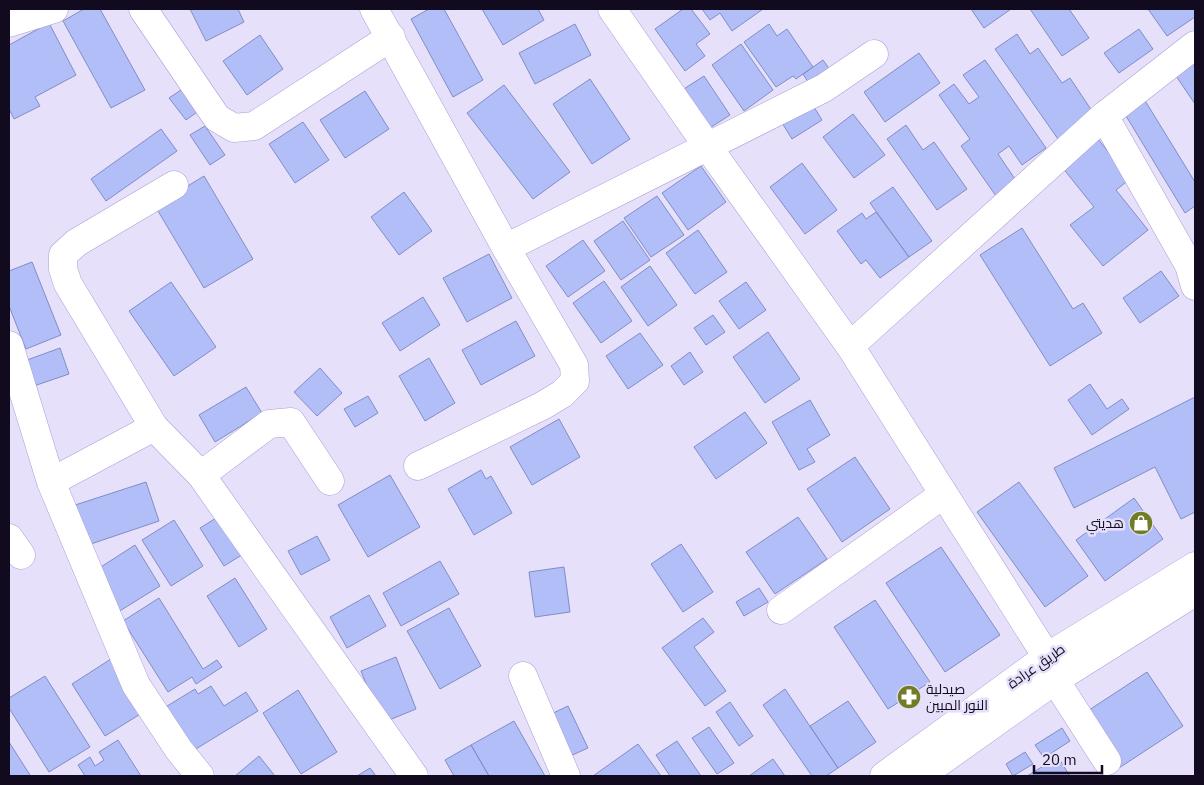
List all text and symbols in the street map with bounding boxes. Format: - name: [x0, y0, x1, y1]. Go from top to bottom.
- shop icon: هديتي: [1128, 510, 1154, 536]
- place label: هديتي: [1086, 514, 1124, 535]
- street label: طريق عرادة: [1004, 640, 1068, 692]
- place label: صيدلية النور المبين: [926, 680, 988, 714]
- pharmacy icon: صيدلية النور المبين: [896, 684, 922, 710]
- scale bar: [1034, 742, 1102, 774]
- text: 20 m: [1042, 750, 1077, 769]

